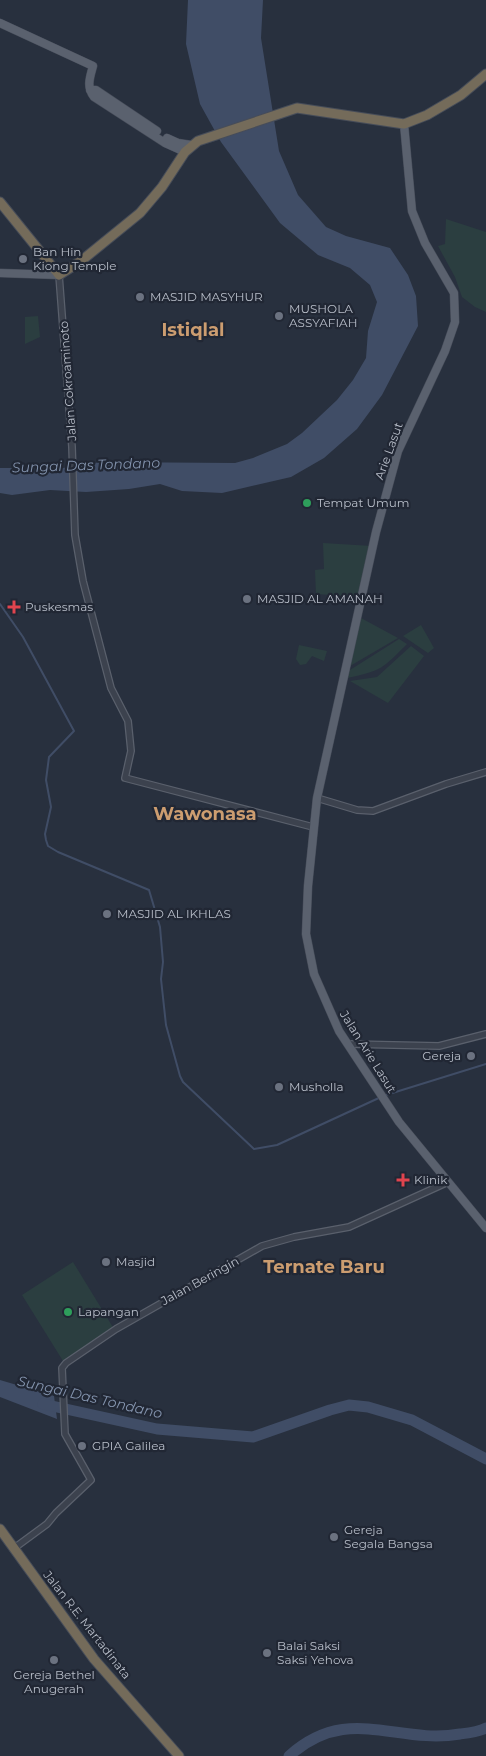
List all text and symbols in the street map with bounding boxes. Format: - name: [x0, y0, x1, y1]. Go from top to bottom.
- place label: Ban Hin Kiong Temple: [33, 244, 117, 273]
- marker: Ban Hin Kiong Temple: [17, 253, 29, 265]
- place label: MASJID MASYHUR: [150, 289, 263, 304]
- marker: MASJID MASYHUR: [134, 291, 146, 303]
- place label: MUSHOLA ASSYAFIAH: [289, 301, 357, 330]
- marker: MUSHOLA ASSYAFIAH: [273, 310, 285, 322]
- district label: Istiqlal: [161, 319, 225, 341]
- street label: Jalan Cokroaminoto: [56, 320, 79, 443]
- street label: Arie Lasut: [371, 420, 406, 482]
- water label: Sungai Das Tondano: [12, 453, 161, 477]
- place label: Tempat Umum: [317, 495, 409, 510]
- marker: Tempat Umum: [301, 497, 313, 509]
- place label: MASJID AL AMANAH: [257, 591, 383, 606]
- marker: MASJID AL AMANAH: [241, 593, 253, 605]
- place label: Puskesmas: [25, 599, 93, 614]
- marker: Puskesmas: [7, 600, 21, 614]
- district label: Wawonasa: [153, 803, 257, 825]
- place label: MASJID AL IKHLAS: [117, 906, 231, 921]
- marker: MASJID AL IKHLAS: [101, 908, 113, 920]
- street label: Jalan Arie Lasut: [336, 1007, 400, 1096]
- place label: Gereja: [422, 1048, 461, 1063]
- marker: Gereja: [465, 1050, 477, 1062]
- place label: Musholla: [289, 1079, 344, 1094]
- marker: Musholla: [273, 1081, 285, 1093]
- place label: Klinik: [414, 1172, 448, 1187]
- marker: Klinik: [396, 1173, 410, 1187]
- street label: Jalan Beringin: [157, 1253, 241, 1309]
- place label: Masjid: [116, 1254, 155, 1269]
- marker: Masjid: [100, 1256, 112, 1268]
- district label: Ternate Baru: [263, 1256, 385, 1278]
- place label: Lapangan: [78, 1304, 139, 1319]
- marker: Lapangan: [62, 1306, 74, 1318]
- water label: Sungai Das Tondano: [16, 1372, 164, 1422]
- place label: GPIA Galilea: [92, 1438, 165, 1453]
- marker: GPIA Galilea: [76, 1440, 88, 1452]
- place label: Gereja Segala Bangsa: [344, 1522, 433, 1551]
- marker: Gereja Segala Bangsa: [328, 1531, 340, 1543]
- street label: Jalan R.E. Martadinata: [40, 1567, 134, 1682]
- place label: Balai Saksi Saksi Yehova: [277, 1638, 354, 1667]
- marker: Balai Saksi Saksi Yehova: [261, 1647, 273, 1659]
- marker: Gereja Bethel Anugerah: [48, 1654, 60, 1666]
- place label: Gereja Bethel Anugerah: [13, 1667, 95, 1696]

